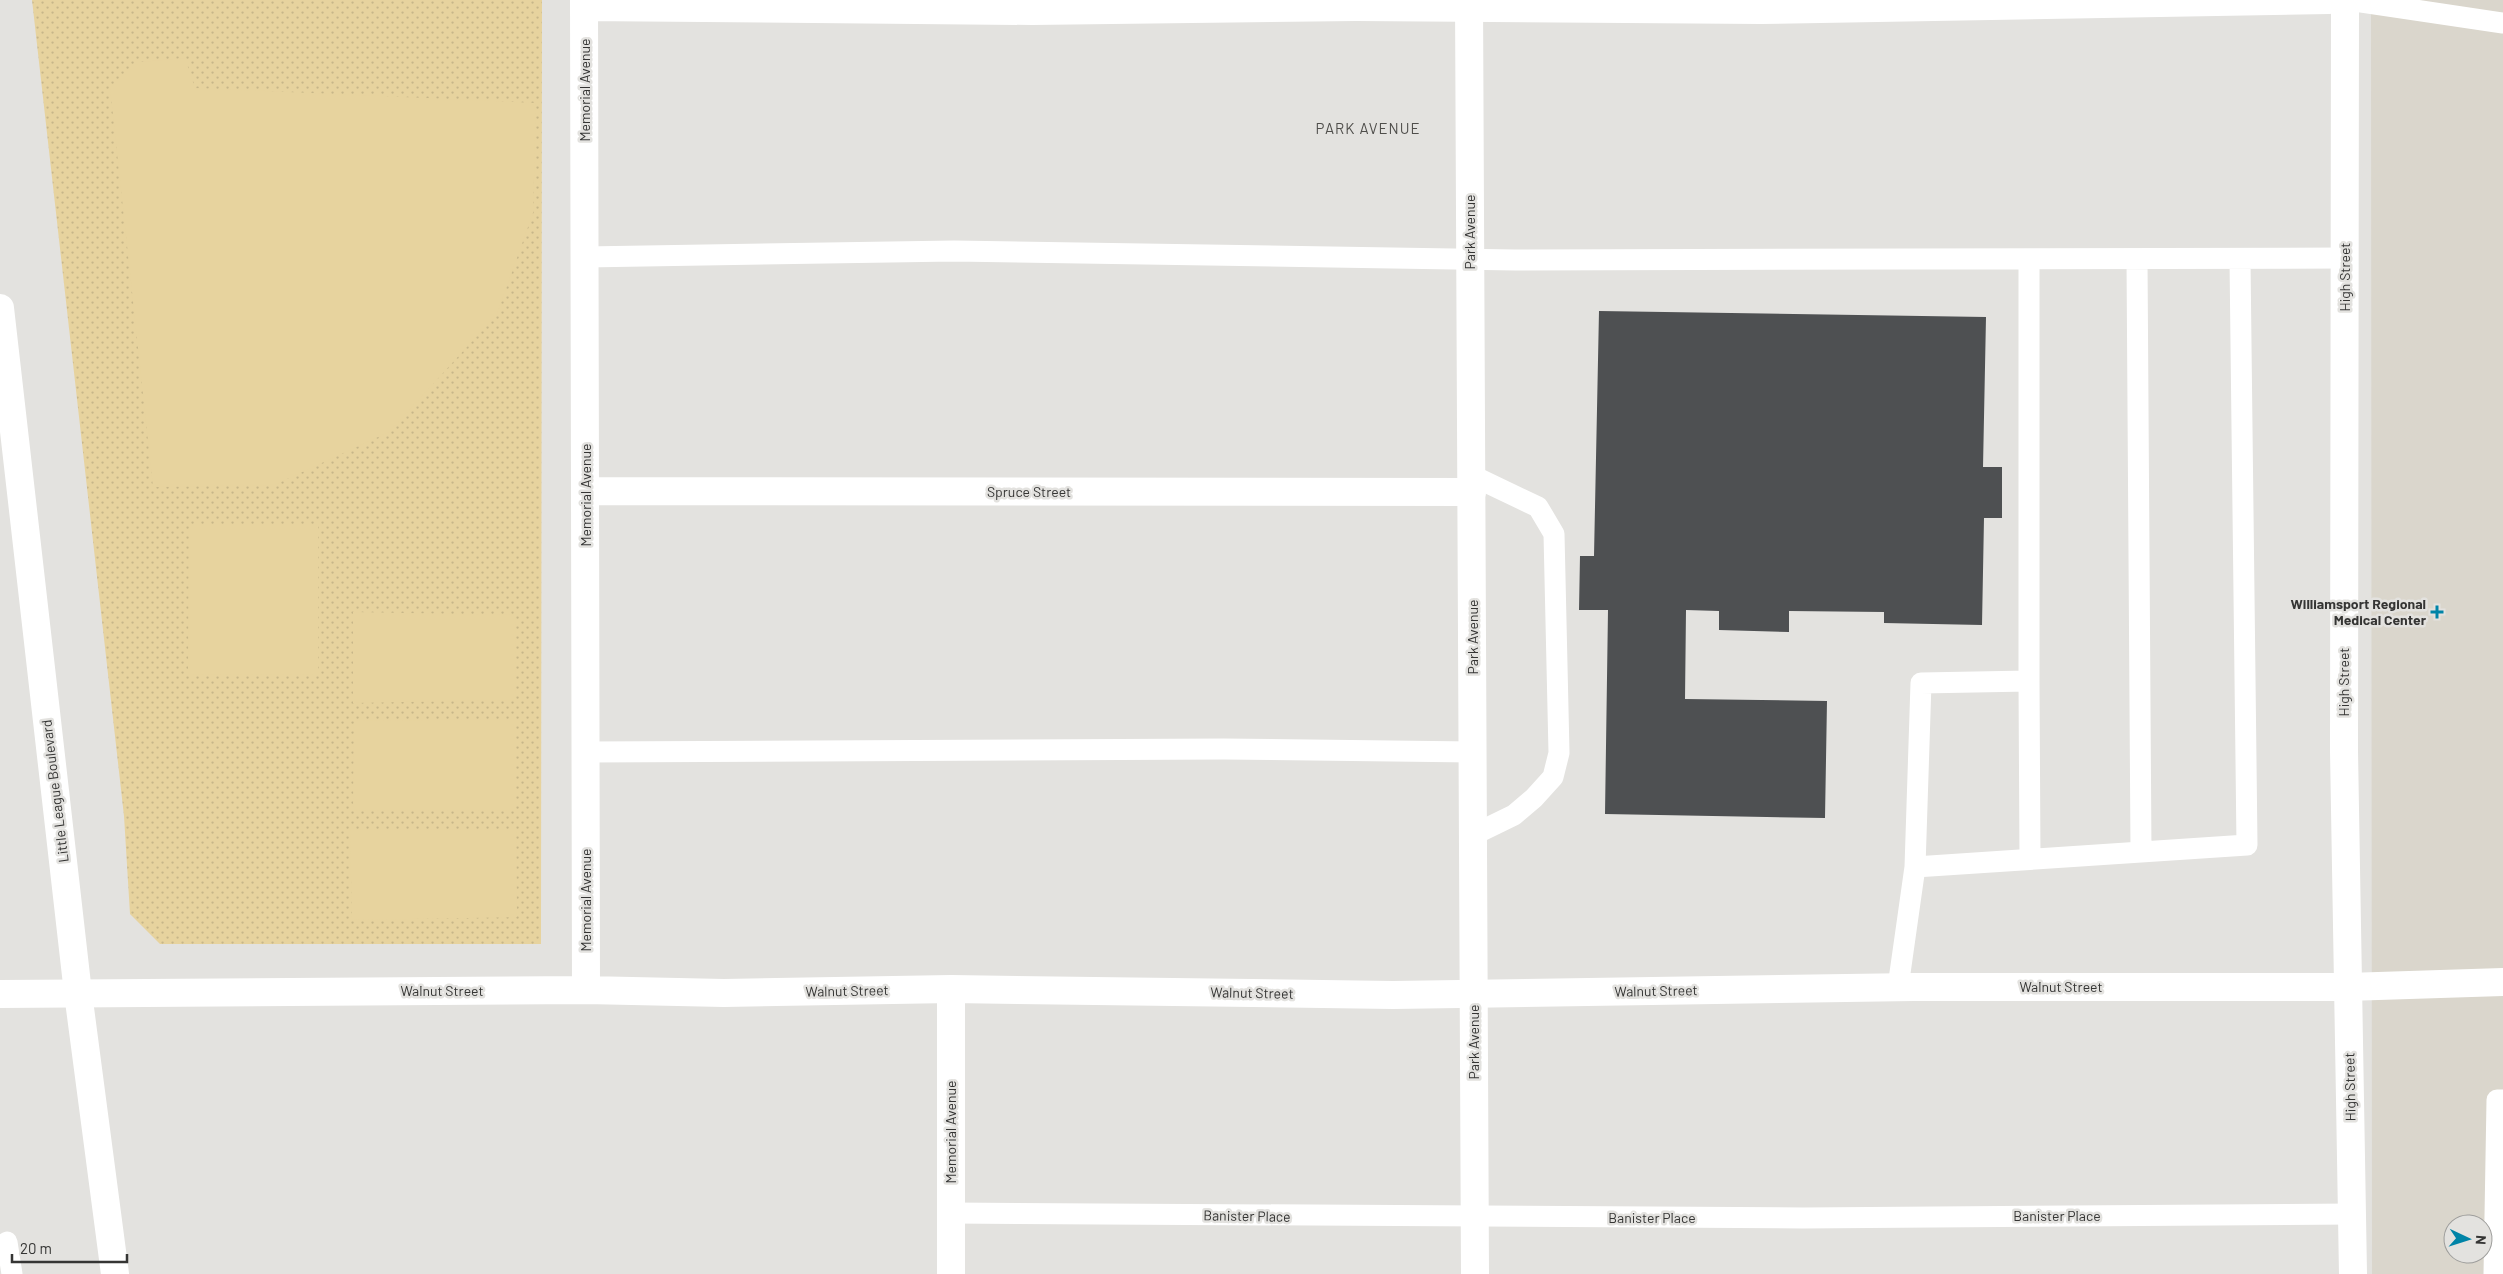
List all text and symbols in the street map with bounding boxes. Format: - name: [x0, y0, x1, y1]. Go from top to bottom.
- street label: Memorial Avenue: [576, 39, 593, 141]
- district label: PARK AVENUE: [1315, 119, 1421, 137]
- street label: Park Avenue: [1461, 195, 1478, 269]
- street label: High Street: [2336, 243, 2353, 311]
- street label: Memorial Avenue: [577, 444, 594, 546]
- street label: Spruce Street: [987, 483, 1071, 500]
- place label: Williamsport Regional Medical Center: [2291, 595, 2427, 628]
- street label: Park Avenue: [1464, 600, 1481, 674]
- marker: Williamsport Regional Medical Center: [2430, 605, 2444, 619]
- street label: High Street: [2335, 648, 2352, 716]
- street label: Little League Boulevard: [37, 719, 72, 863]
- street label: Memorial Avenue: [577, 849, 594, 951]
- street label: Walnut Street: [2019, 978, 2103, 995]
- street label: Walnut Street: [805, 981, 889, 1000]
- street label: Walnut Street: [1614, 981, 1698, 1000]
- street label: Walnut Street: [400, 982, 484, 999]
- street label: Walnut Street: [1210, 983, 1294, 1002]
- street label: Park Avenue: [1465, 1005, 1482, 1079]
- street label: High Street: [2340, 1052, 2359, 1122]
- street label: Memorial Avenue: [942, 1081, 959, 1183]
- street label: Banister Place: [1203, 1206, 1291, 1225]
- street label: Banister Place: [2013, 1207, 2101, 1224]
- street label: Banister Place: [1608, 1209, 1696, 1226]
- north arrow: [2443, 1214, 2493, 1264]
- scale bar: [12, 1232, 128, 1264]
- text: N: [2473, 1235, 2490, 1245]
- text: 20 m: [20, 1239, 52, 1257]

